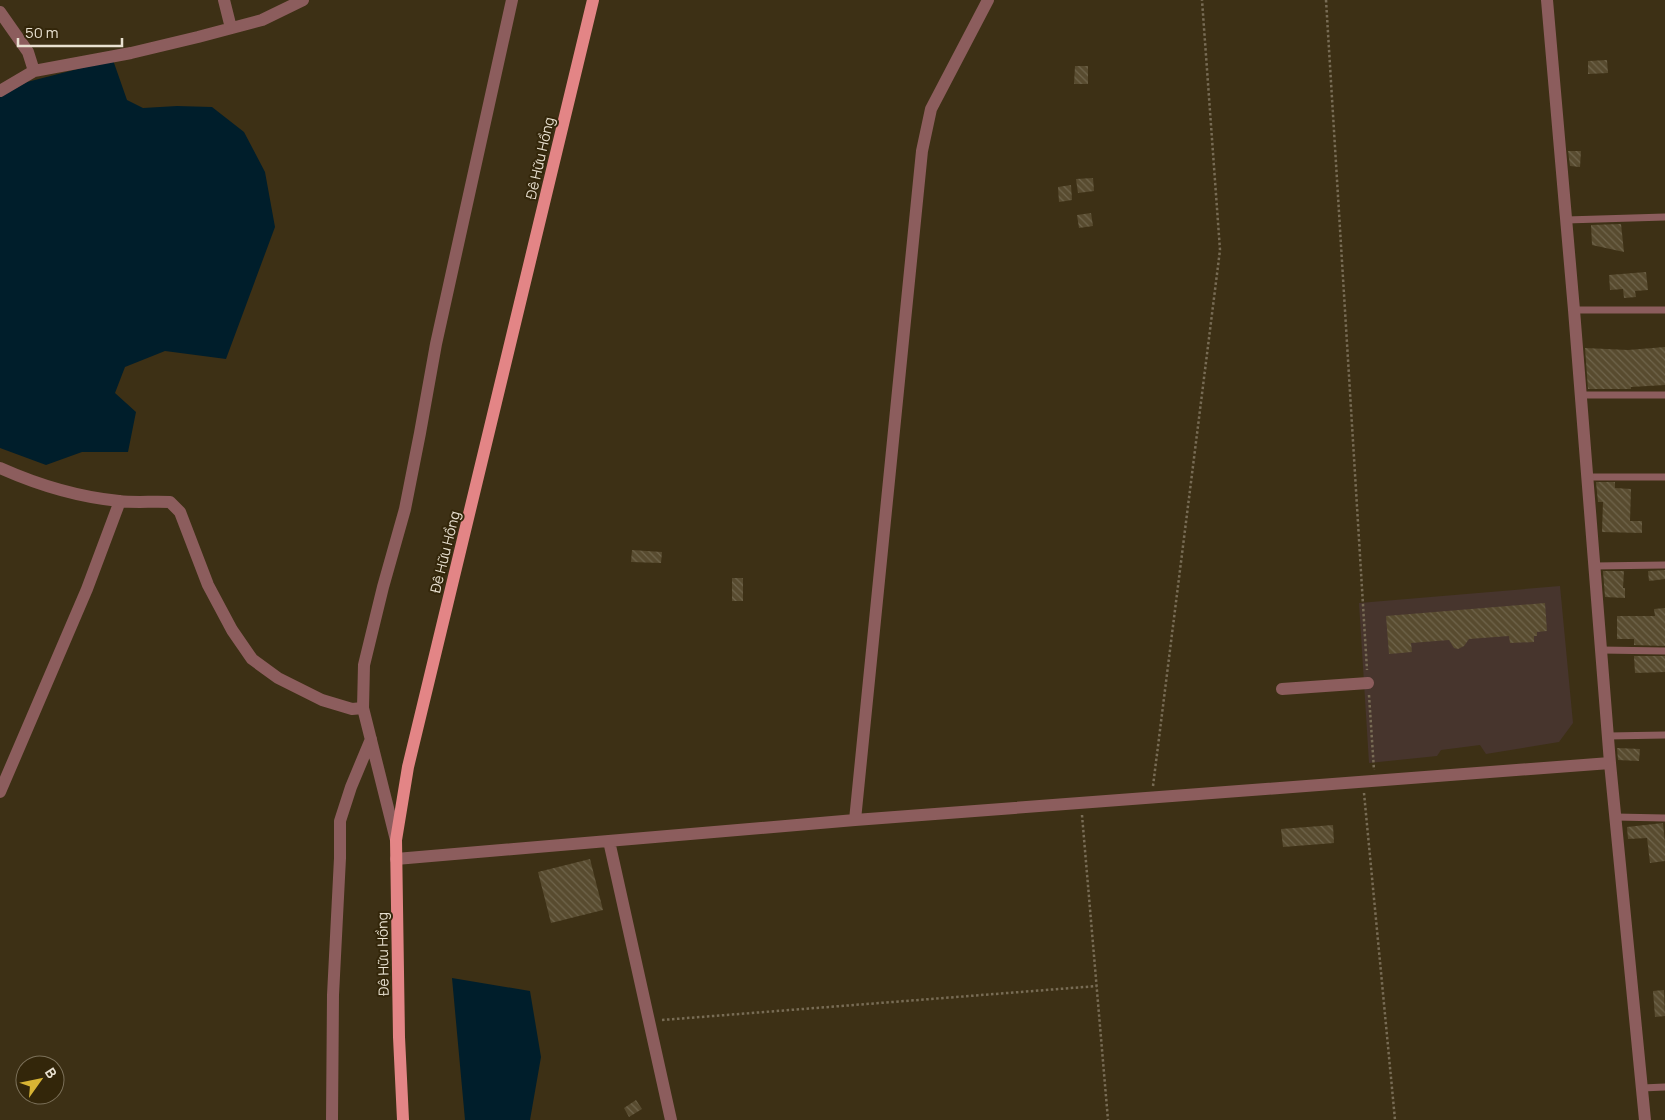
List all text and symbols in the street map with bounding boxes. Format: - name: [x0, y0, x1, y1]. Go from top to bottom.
- scale bar: [18, 15, 121, 47]
- text: 50 m: [25, 22, 59, 43]
- street label: Đê Hữu Hồng: [521, 115, 558, 201]
- street label: Đê Hữu Hồng: [425, 509, 464, 595]
- street label: Đê Hữu Hồng: [372, 912, 393, 996]
- north arrow: [15, 1055, 65, 1105]
- text: B: [41, 1064, 62, 1082]

